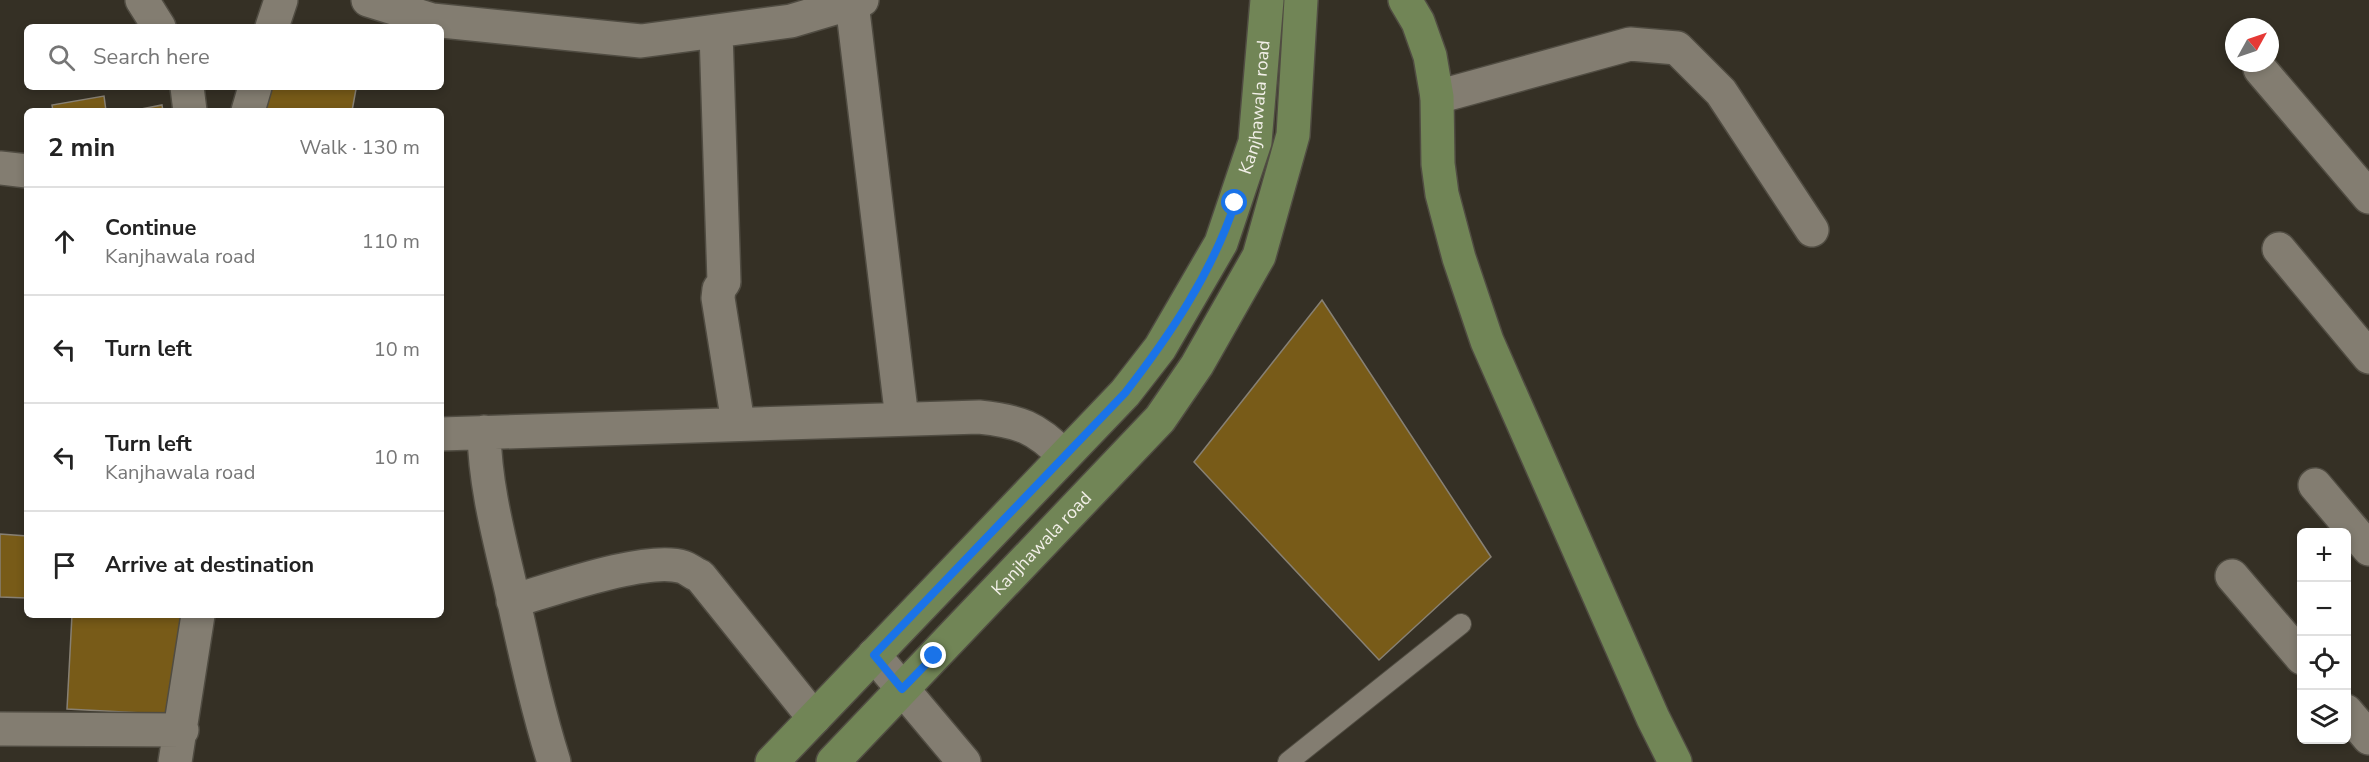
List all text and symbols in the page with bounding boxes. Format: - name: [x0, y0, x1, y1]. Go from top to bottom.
- north arrow: [2225, 18, 2279, 72]
- search box: [24, 24, 444, 90]
- street label: Kanjhawala road: [1233, 39, 1276, 177]
- icon: search: [45, 41, 78, 74]
- text: Search here: [93, 42, 210, 72]
- text: 2 min: [48, 130, 115, 165]
- text: Walk · 130 m: [300, 134, 420, 161]
- route start: [1221, 189, 1247, 215]
- text: Continue: [105, 213, 196, 243]
- icon: ahead: [48, 225, 81, 258]
- text: 110 m: [362, 228, 420, 255]
- text: Kanjhawala road: [105, 243, 255, 270]
- icon: left: [48, 333, 81, 366]
- text: Turn left: [105, 334, 192, 364]
- text: 10 m: [374, 336, 420, 363]
- text: Turn left: [105, 429, 192, 459]
- icon: left: [48, 441, 81, 474]
- text: 10 m: [374, 444, 420, 471]
- text: Kanjhawala road: [105, 459, 255, 486]
- street label: Kanjhawala road: [986, 486, 1097, 601]
- map controls: [2297, 528, 2351, 744]
- button: +: [2297, 528, 2351, 582]
- icon: arrive: [48, 549, 81, 582]
- text: Arrive at destination: [105, 550, 314, 580]
- button: −: [2297, 582, 2351, 636]
- button: locate: [2297, 636, 2351, 690]
- route end: [920, 642, 946, 668]
- button: layers: [2297, 690, 2351, 744]

